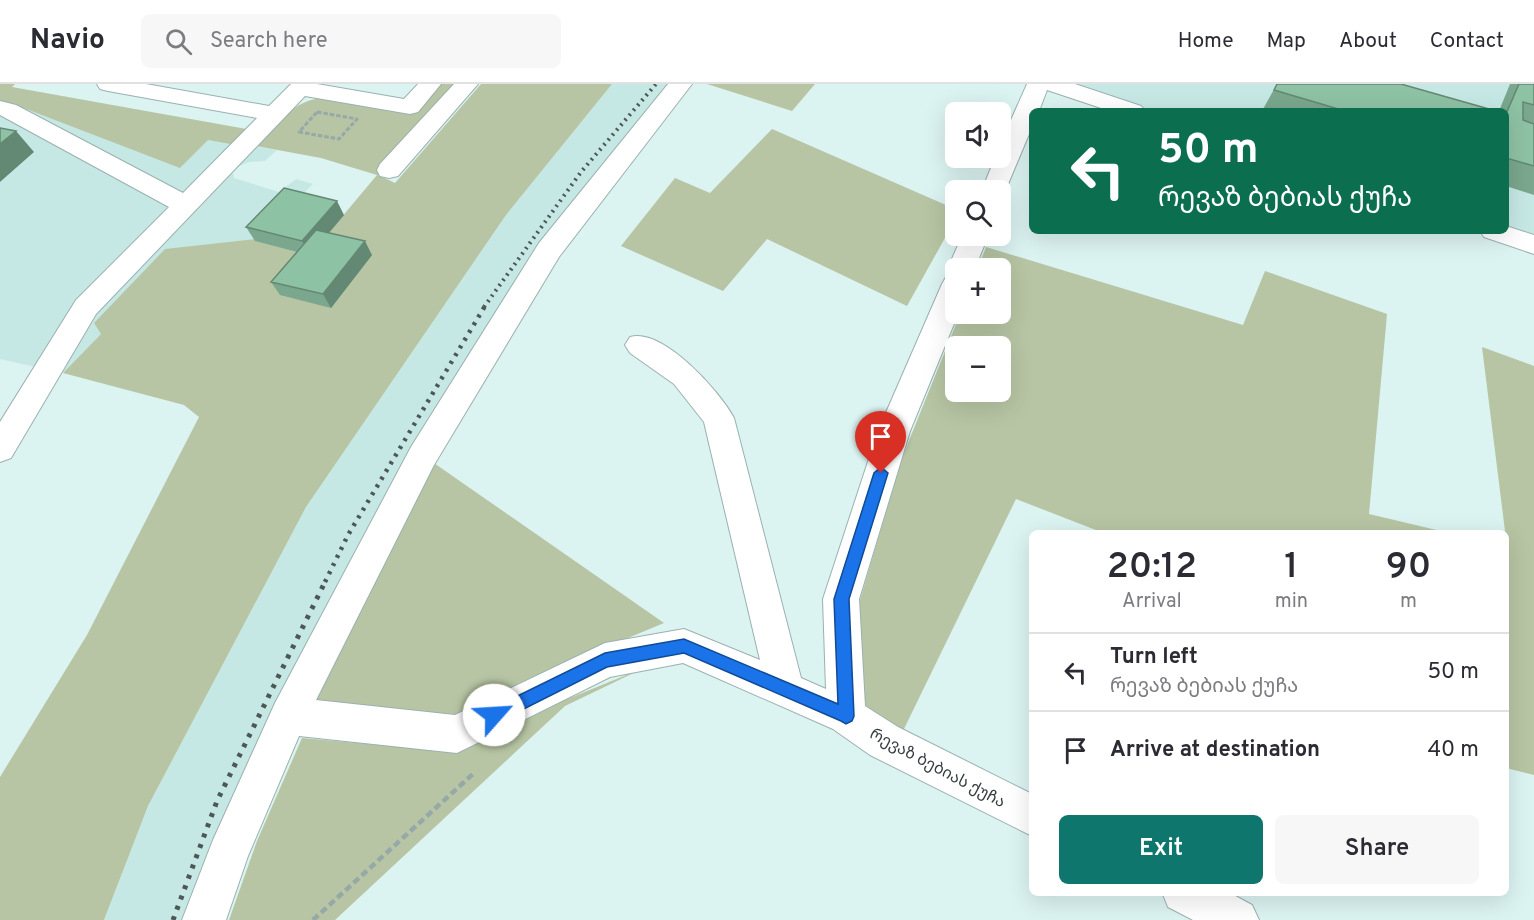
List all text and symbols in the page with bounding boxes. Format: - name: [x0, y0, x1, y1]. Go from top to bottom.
- search box: [141, 14, 561, 68]
- text: Navio: [30, 23, 105, 59]
- icon: search: [162, 25, 195, 58]
- text: Search here: [210, 28, 327, 55]
- text: Home: [1178, 28, 1234, 55]
- text: Map: [1267, 28, 1306, 55]
- text: About: [1339, 28, 1397, 55]
- text: Contact: [1430, 28, 1504, 55]
- map controls: [945, 102, 1011, 402]
- button: sound: [945, 102, 1011, 168]
- text: 50 m: [1158, 125, 1259, 178]
- icon: left: [1059, 132, 1137, 210]
- button: search: [945, 180, 1011, 246]
- text: რევაზ ბებიას ქუჩა: [1158, 182, 1412, 216]
- button: +: [945, 258, 1011, 324]
- button: −: [945, 336, 1011, 402]
- pin: [855, 411, 906, 473]
- icon: arrive: [864, 420, 897, 453]
- text: 20:12: [1107, 545, 1197, 591]
- text: 1: [1284, 545, 1298, 591]
- text: 90: [1386, 545, 1431, 591]
- text: Arrival: [1122, 589, 1182, 615]
- text: min: [1275, 589, 1308, 615]
- text: m: [1400, 589, 1417, 615]
- text: Turn left: [1110, 644, 1198, 671]
- icon: left: [1059, 656, 1092, 689]
- text: 50 m: [1427, 659, 1479, 686]
- text: რევაზ ბებიას ქუჩა: [1110, 674, 1298, 700]
- position arrow: [462, 683, 526, 747]
- street label: რევაზ ბებიას ქუჩა: [866, 725, 1008, 813]
- icon: arrive: [1059, 734, 1092, 767]
- text: Arrive at destination: [1110, 737, 1320, 764]
- text: 40 m: [1427, 737, 1479, 764]
- button: Exit: [1059, 815, 1263, 884]
- button: Share: [1275, 815, 1479, 884]

